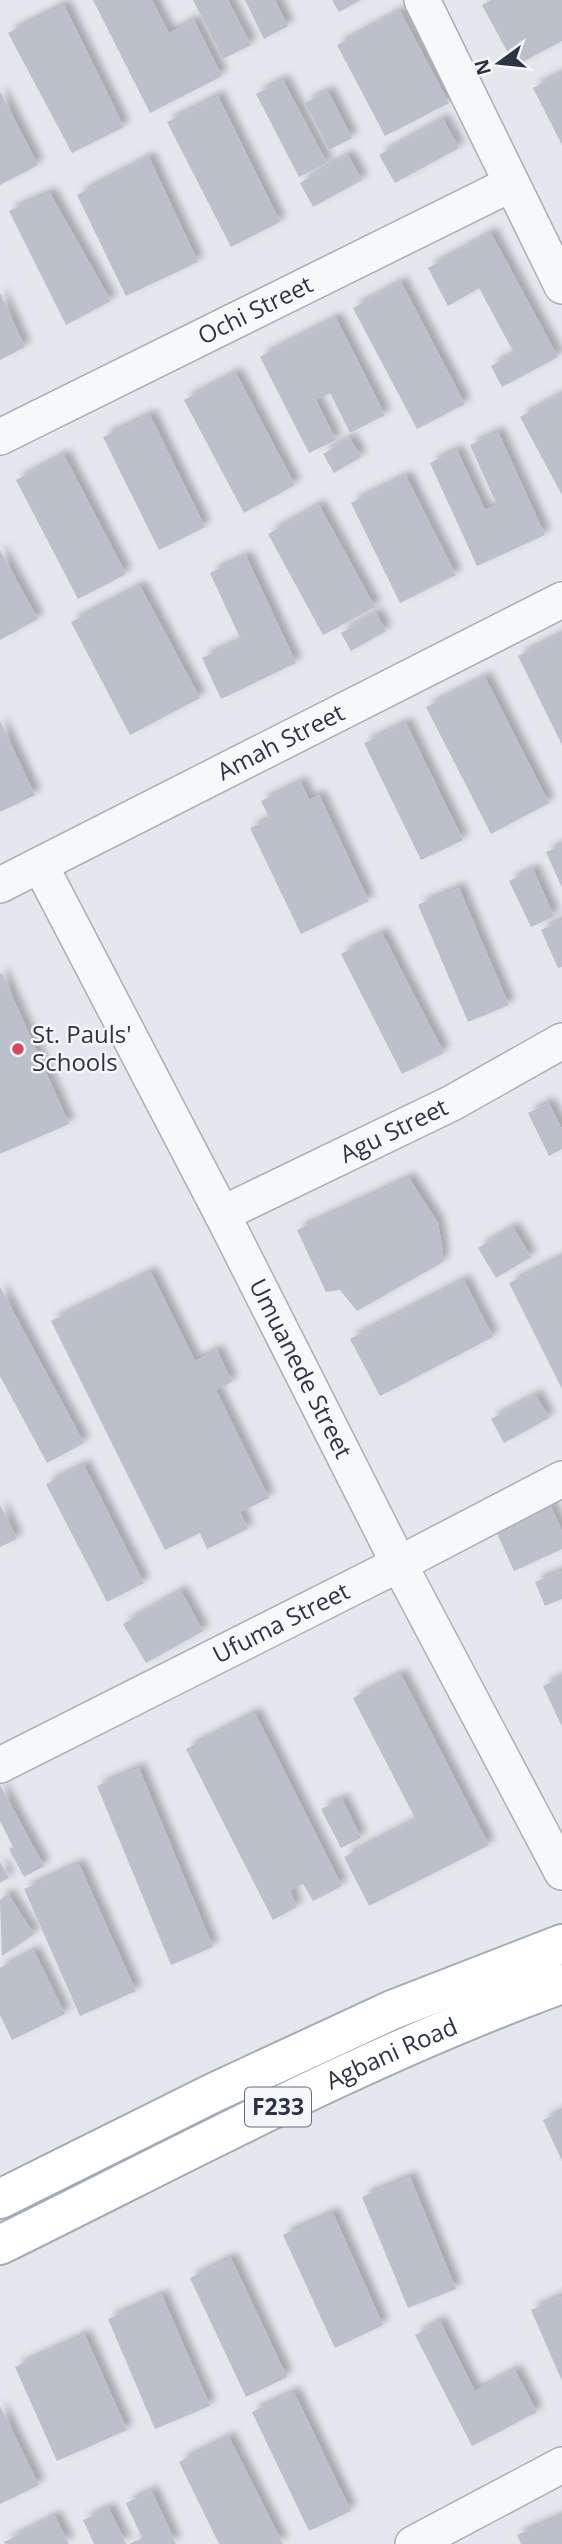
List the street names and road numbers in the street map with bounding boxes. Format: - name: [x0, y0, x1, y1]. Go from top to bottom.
- street label: Ochi Street: [192, 267, 318, 352]
- street label: Amah Street: [211, 695, 350, 787]
- street label: Agu Street: [334, 1090, 453, 1170]
- street label: Umuanede Street: [242, 1273, 361, 1464]
- street label: Ufuma Street: [207, 1574, 355, 1670]
- street label: Agbani Road: [320, 2009, 462, 2096]
- road number: F233: [245, 2088, 311, 2126]

